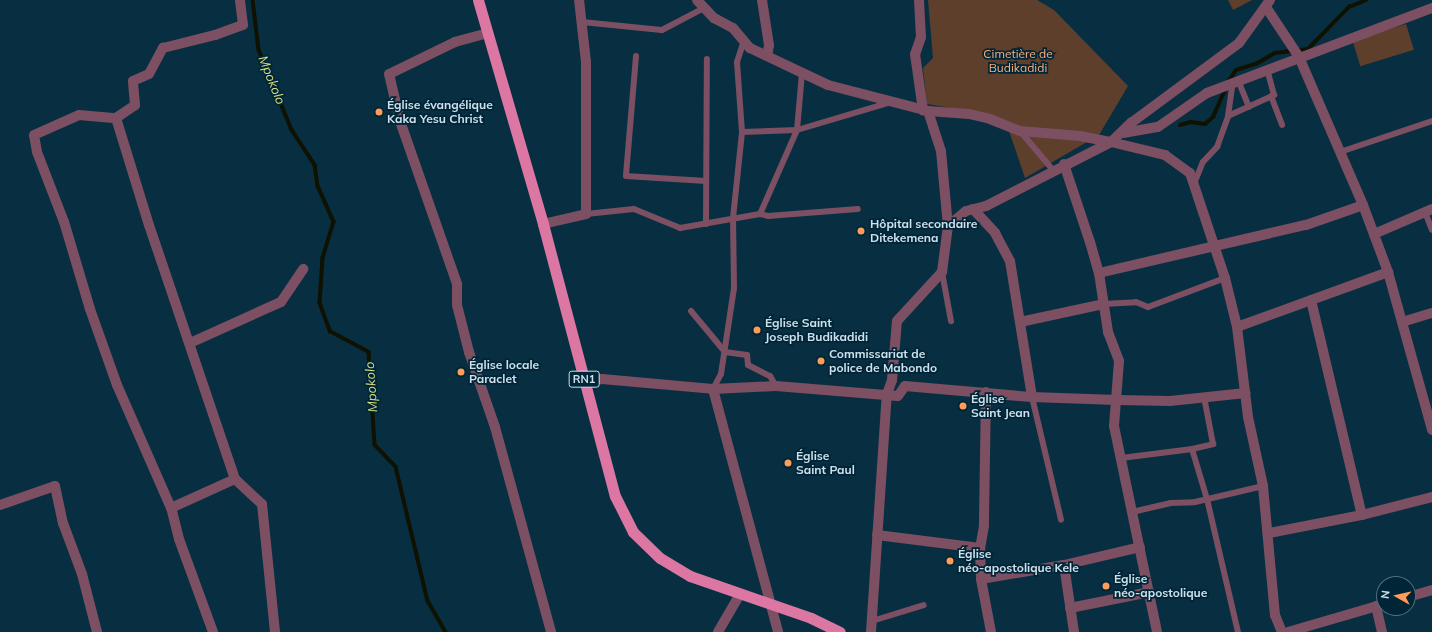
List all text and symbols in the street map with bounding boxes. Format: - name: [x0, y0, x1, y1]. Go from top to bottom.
- park label: Cimetière de Budikadidi: [983, 47, 1053, 75]
- water label: Mpokolo: [255, 54, 289, 106]
- place label: Église évangélique Kaka Yesu Christ: [387, 98, 493, 126]
- marker: Église évangélique Kaka Yesu Christ: [374, 107, 384, 117]
- place label: Hôpital secondaire Ditekemena: [870, 217, 977, 245]
- marker: Hôpital secondaire Ditekemena: [855, 225, 867, 237]
- place label: Église Saint Joseph Budikadidi: [765, 316, 868, 344]
- marker: Église Saint Joseph Budikadidi: [752, 325, 762, 335]
- place label: Commissariat de police de Mabondo: [829, 347, 937, 375]
- marker: Commissariat de police de Mabondo: [816, 356, 826, 366]
- place label: Église locale Paraclet: [469, 358, 539, 386]
- water label: Mpokolo: [361, 361, 381, 413]
- marker: Église locale Paraclet: [456, 367, 466, 377]
- road number: RN1: [568, 370, 600, 388]
- place label: Église Saint Jean: [971, 392, 1030, 420]
- marker: Église Saint Jean: [958, 401, 968, 411]
- place label: Église Saint Paul: [796, 449, 855, 477]
- marker: Église Saint Paul: [783, 458, 793, 468]
- place label: Église néo-apostolique Kele: [958, 547, 1079, 575]
- marker: Église néo-apostolique Kele: [945, 556, 955, 566]
- place label: Église néo-apostolique: [1114, 572, 1207, 600]
- north arrow: [1376, 576, 1416, 616]
- marker: Église néo-apostolique: [1101, 581, 1111, 591]
- text: N: [1378, 589, 1393, 600]

